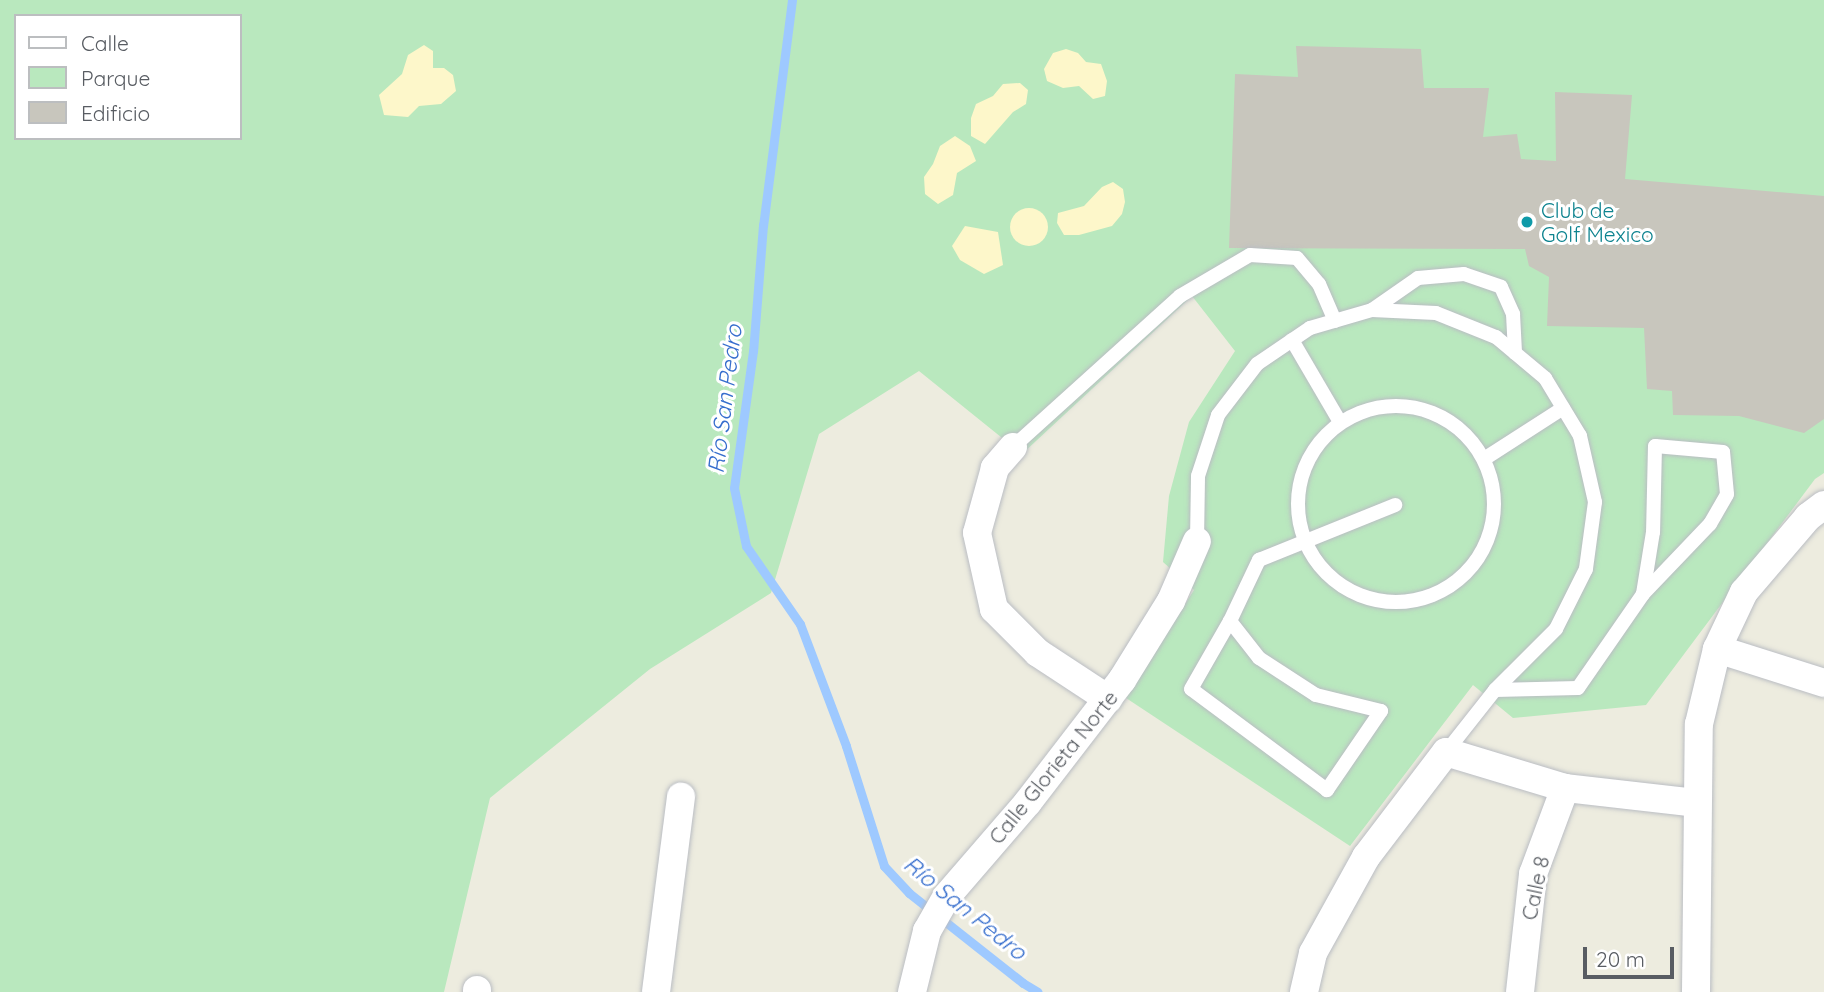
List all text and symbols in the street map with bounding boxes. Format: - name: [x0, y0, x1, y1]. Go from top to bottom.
- legend: [14, 14, 242, 140]
- text: Calle: [81, 30, 129, 56]
- text: Parque: [81, 65, 150, 91]
- text: Edificio: [81, 100, 150, 126]
- place label: Club de Golf Mexico: [1541, 197, 1654, 247]
- marker: Club de Golf Mexico: [1519, 214, 1535, 230]
- water label: Río San Pedro: [702, 323, 748, 475]
- street label: Calle Glorieta Norte: [983, 685, 1123, 849]
- water label: Río San Pedro: [898, 850, 1032, 966]
- street label: Calle 8: [1516, 854, 1554, 922]
- scale bar: [1586, 932, 1677, 976]
- text: 20 m: [1596, 946, 1645, 972]

